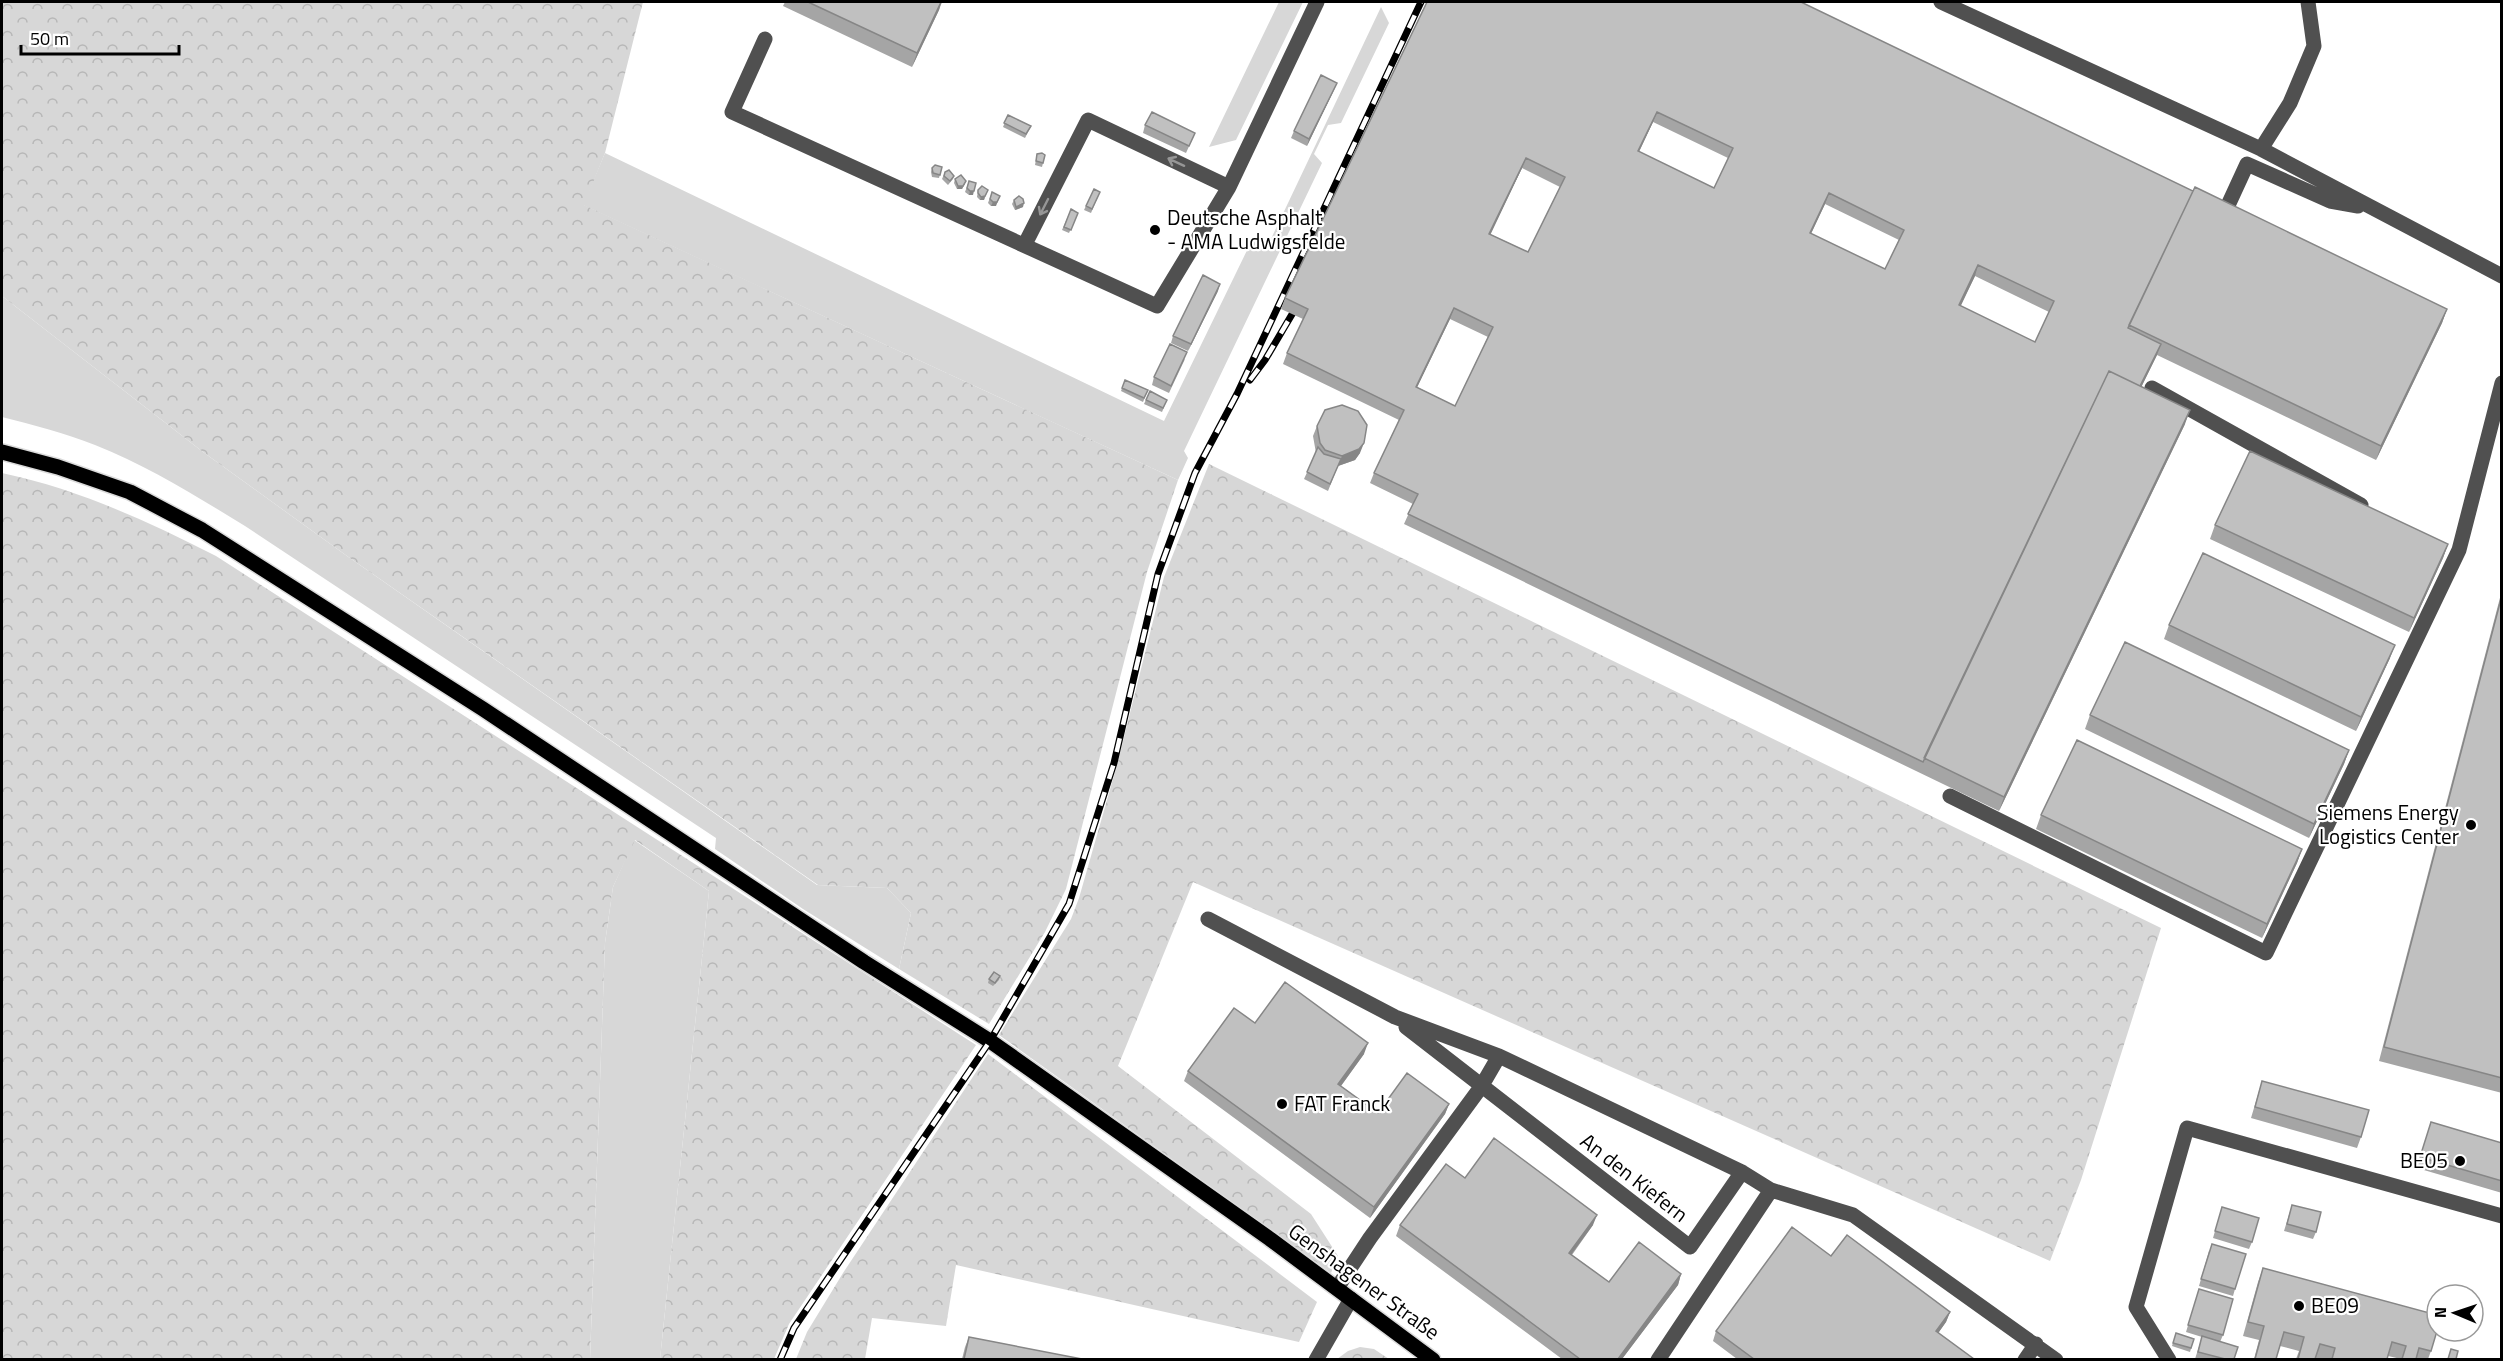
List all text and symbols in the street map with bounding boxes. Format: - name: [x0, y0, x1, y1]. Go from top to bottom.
- scale bar: [21, 18, 178, 56]
- text: 50 m: [30, 25, 69, 52]
- one-way arrow: [1167, 155, 1185, 167]
- one-way arrow: [1037, 197, 1049, 215]
- place label: Deutsche Asphalt - AMA Ludwigsfelde: [1167, 201, 1345, 257]
- marker: Deutsche Asphalt - AMA Ludwigsfelde: [1148, 223, 1162, 237]
- place label: Siemens Energy Logistics Center: [2317, 796, 2459, 852]
- marker: Siemens Energy Logistics Center: [2464, 818, 2478, 832]
- place label: FAT Franck: [1294, 1087, 1390, 1119]
- marker: FAT Franck: [1275, 1097, 1289, 1111]
- street label: An den Kiefern: [1574, 1125, 1695, 1230]
- place label: BE05: [2400, 1144, 2448, 1176]
- marker: BE05: [2453, 1154, 2467, 1168]
- street label: Genshagener Straße: [1282, 1215, 1447, 1347]
- north arrow: [2425, 1283, 2485, 1343]
- place label: BE09: [2311, 1289, 2359, 1321]
- marker: BE09: [2292, 1299, 2306, 1313]
- text: N: [2428, 1307, 2452, 1318]

